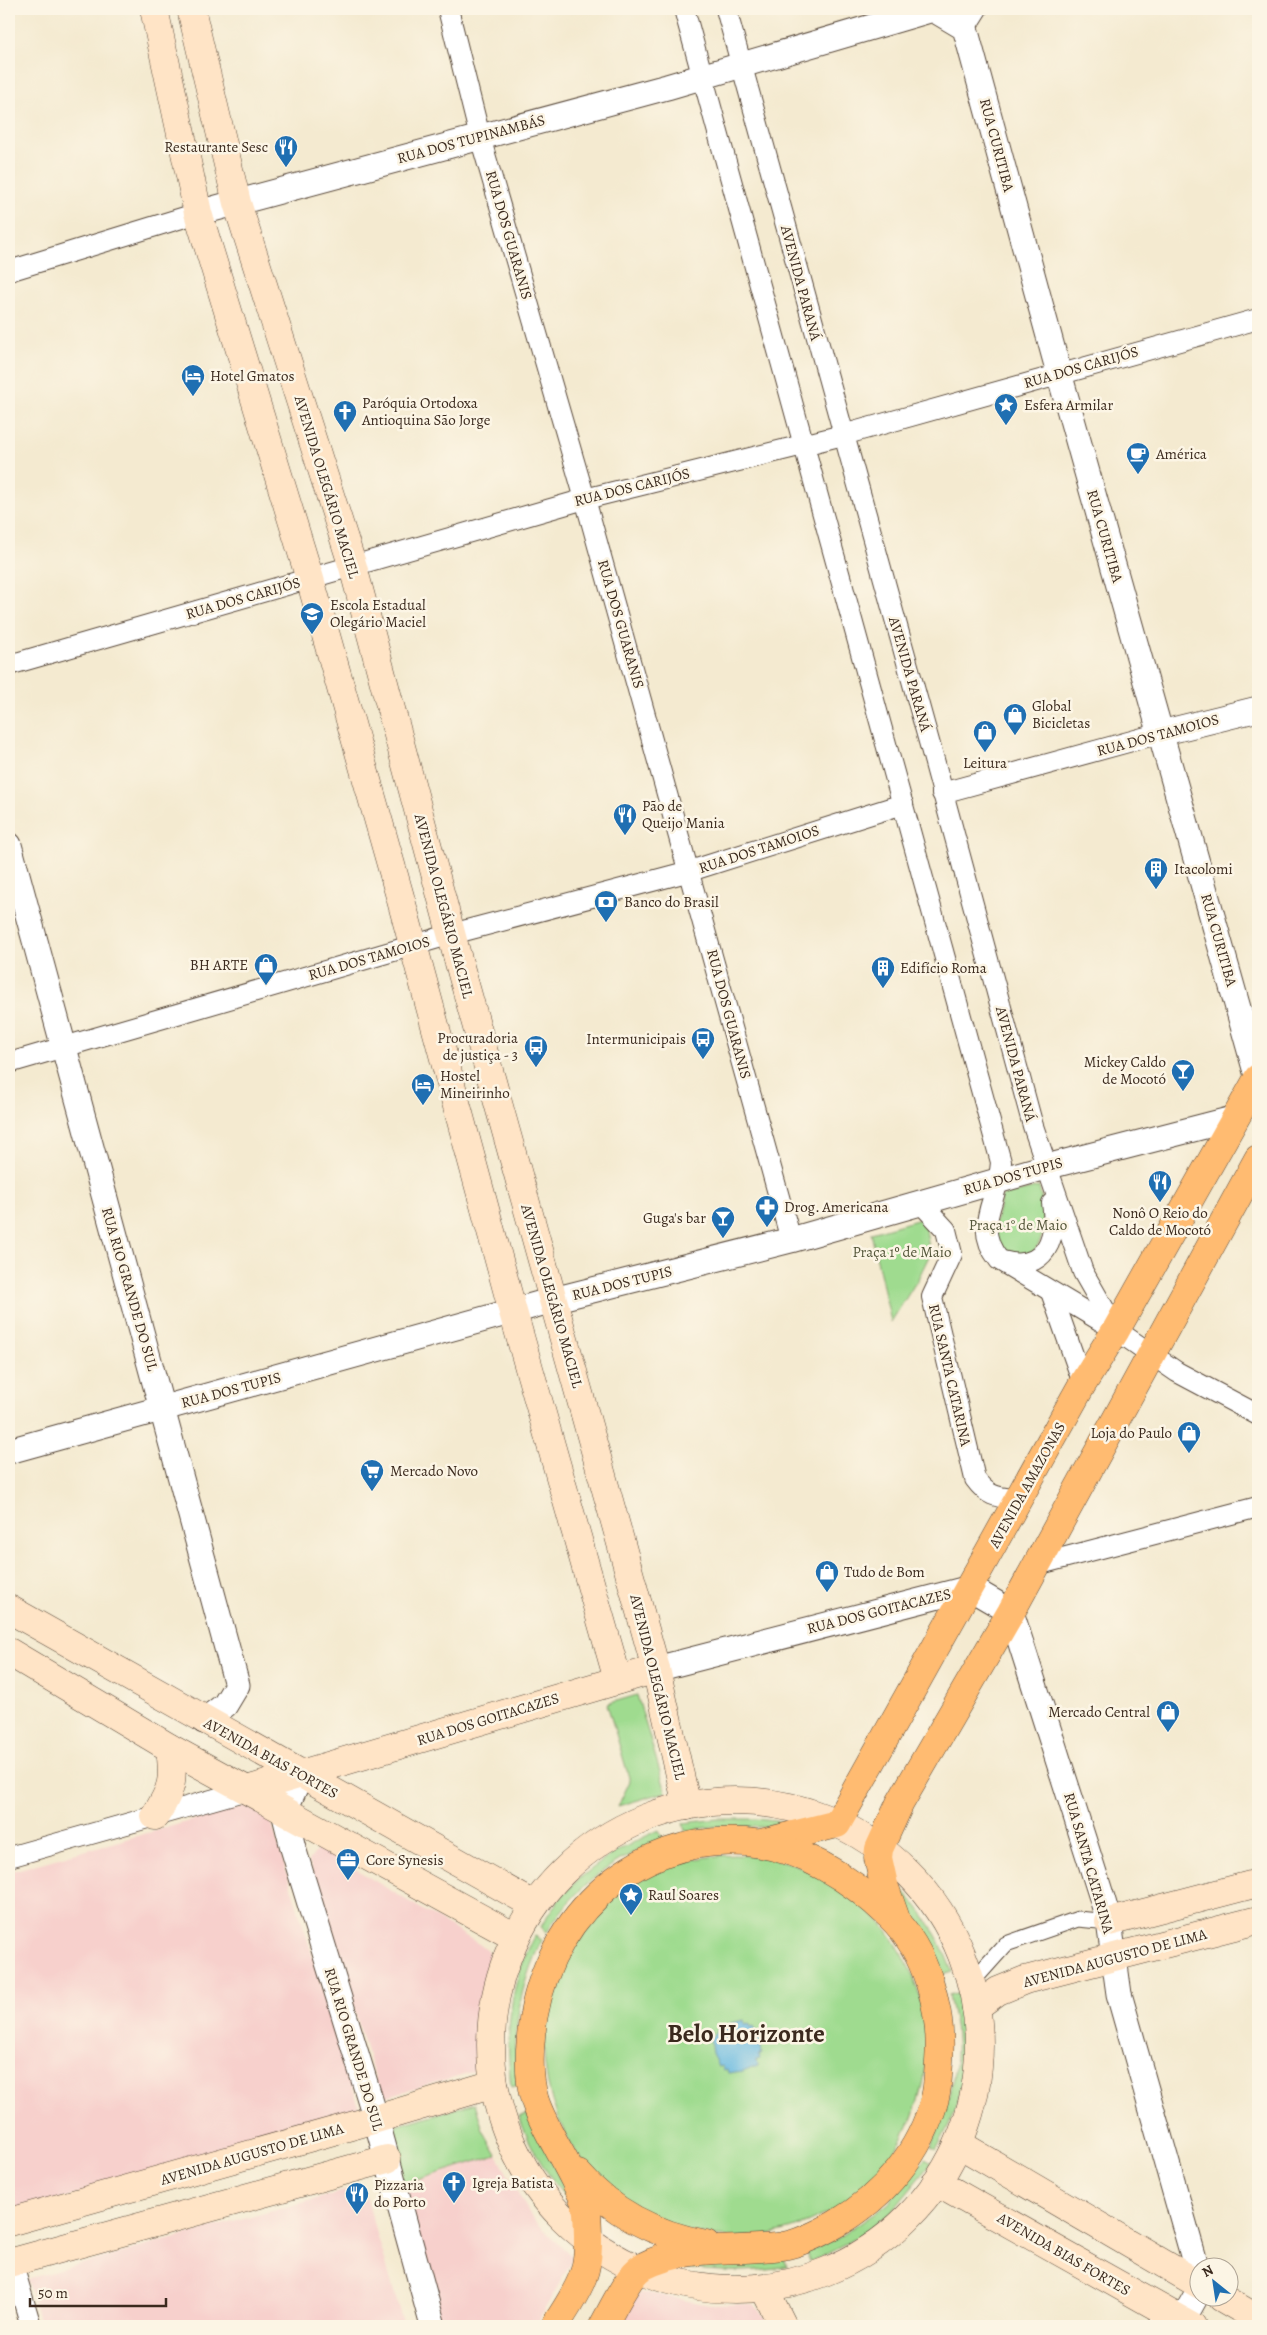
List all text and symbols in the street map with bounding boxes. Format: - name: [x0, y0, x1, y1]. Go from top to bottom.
- street label: RUA CURITIBA: [975, 96, 1019, 194]
- street label: RUA DOS TUPINAMBÁS: [395, 110, 547, 168]
- restaurant icon: Restaurante Sesc: [273, 134, 299, 168]
- place label: Restaurante Sesc: [164, 137, 268, 157]
- street label: RUA DOS GUARANIS: [481, 168, 537, 302]
- street label: AVENIDA PARANÁ: [776, 222, 826, 343]
- street label: RUA DOS CARIJÓS: [1021, 341, 1141, 393]
- hotel icon: Hotel Gmatos: [180, 363, 206, 397]
- place label: Hotel Gmatos: [210, 366, 294, 386]
- street label: AVENIDA OLEGÁRIO MACIEL: [289, 392, 364, 581]
- place icon: Esfera Armilar: [993, 392, 1019, 426]
- place label: Paróquia Ortodoxa Antioquina São Jorge: [361, 393, 491, 430]
- place label: Esfera Armilar: [1024, 395, 1113, 415]
- church icon: Paróquia Ortodoxa Antioquina São Jorge: [332, 399, 358, 433]
- cafe icon: América: [1125, 441, 1151, 475]
- place label: América: [1155, 444, 1207, 464]
- street label: RUA DOS CARIJÓS: [572, 463, 692, 511]
- street label: RUA CURITIBA: [1082, 487, 1128, 585]
- street label: RUA DOS GUARANIS: [593, 557, 649, 691]
- street label: RUA DOS CARIJÓS: [183, 572, 303, 624]
- place label: Escola Estadual Olegário Maciel: [330, 595, 426, 632]
- school or university icon: Escola Estadual Olegário Maciel: [299, 601, 325, 635]
- street label: AVENIDA PARANÁ: [884, 613, 936, 734]
- place label: Global Bicicletas: [1032, 696, 1090, 733]
- shop icon: Global Bicicletas: [1002, 702, 1028, 736]
- street label: RUA DOS TAMOIOS: [1095, 709, 1221, 761]
- shop icon: Leitura: [972, 719, 998, 753]
- place label: Leitura: [963, 753, 1007, 773]
- place label: Pão de Queijo Mania: [642, 796, 725, 833]
- restaurant icon: Pão de Queijo Mania: [612, 802, 638, 836]
- street label: AVENIDA OLEGÁRIO MACIEL: [409, 811, 478, 1001]
- street label: RUA DOS TAMOIOS: [696, 820, 822, 878]
- building icon: Itacolomi: [1143, 856, 1169, 890]
- place label: Itacolomi: [1174, 859, 1233, 879]
- bank icon: Banco do Brasil: [593, 889, 619, 923]
- street label: RUA CURITIBA: [1196, 891, 1242, 989]
- place label: Banco do Brasil: [624, 892, 719, 912]
- street label: RUA DOS TAMOIOS: [306, 931, 432, 985]
- street label: RUA DOS GUARANIS: [702, 947, 756, 1081]
- shop icon: BH ARTE: [253, 952, 279, 986]
- place label: BH ARTE: [190, 955, 248, 975]
- building icon: Edifício Roma: [870, 955, 896, 989]
- place label: Edifício Roma: [900, 958, 987, 978]
- street label: AVENIDA PARANÁ: [991, 1003, 1041, 1124]
- bus stop icon: Intermunicipais: [690, 1026, 716, 1060]
- place label: Procuradoria de justiça - 3: [437, 1028, 518, 1065]
- place label: Intermunicipais: [586, 1029, 686, 1049]
- bus stop icon: Procuradoria de justiça - 3: [523, 1034, 549, 1068]
- place label: Mickey Caldo de Mocotó: [1084, 1052, 1166, 1089]
- bar icon: Mickey Caldo de Mocotó: [1170, 1058, 1196, 1092]
- place label: Hostel Mineirinho: [440, 1066, 510, 1103]
- hotel icon: Hostel Mineirinho: [410, 1072, 436, 1106]
- street label: RUA DOS TUPIS: [961, 1152, 1065, 1200]
- restaurant icon: Nonô O Reio do Caldo de Mocotó: [1147, 1169, 1173, 1203]
- pharmacy icon: Drog. Americana: [754, 1194, 780, 1228]
- place label: Drog. Americana: [784, 1197, 888, 1217]
- street label: AVENIDA OLEGÁRIO MACIEL: [516, 1201, 588, 1390]
- place label: Nonô O Reio do Caldo de Mocotó: [1109, 1203, 1211, 1240]
- street label: RUA RIO GRANDE DO SUL: [97, 1205, 163, 1374]
- bar icon: Guga's bar: [710, 1205, 736, 1239]
- place label: Guga's bar: [643, 1208, 706, 1228]
- park label: Praça 1° de Maio: [969, 1215, 1067, 1235]
- park label: Praça 1º de Maio: [852, 1242, 952, 1262]
- street label: RUA DOS TUPIS: [570, 1261, 674, 1305]
- street label: RUA SANTA CATARINA: [924, 1302, 976, 1448]
- street label: RUA DOS TUPIS: [179, 1367, 283, 1413]
- street label: AVENIDA AMAZONAS: [984, 1419, 1070, 1552]
- shop icon: Loja do Paulo: [1176, 1420, 1202, 1454]
- place label: Loja do Paulo: [1091, 1423, 1172, 1443]
- supermarket icon: Mercado Novo: [359, 1458, 385, 1492]
- place label: Mercado Novo: [390, 1461, 478, 1481]
- shop icon: Tudo de Bom: [814, 1559, 840, 1593]
- place label: Tudo de Bom: [844, 1562, 925, 1582]
- street label: RUA DOS GOITACAZES: [805, 1583, 953, 1639]
- street label: AVENIDA OLEGÁRIO MACIEL: [625, 1591, 691, 1782]
- street label: RUA DOS GOITACAZES: [414, 1688, 562, 1750]
- shop icon: Mercado Central: [1155, 1699, 1181, 1733]
- place label: Mercado Central: [1048, 1702, 1150, 1722]
- street label: AVENIDA BIAS FORTES: [199, 1712, 342, 1803]
- street label: RUA SANTA CATARINA: [1059, 1790, 1119, 1936]
- office icon: Core Synesis: [335, 1847, 361, 1881]
- place label: Core Synesis: [366, 1850, 443, 1870]
- place icon: Raul Soares: [618, 1882, 644, 1916]
- place label: Raul Soares: [648, 1885, 719, 1905]
- street label: AVENIDA AUGUSTO DE LIMA: [1020, 1924, 1209, 1992]
- street label: RUA RIO GRANDE DO SUL: [320, 1965, 388, 2133]
- district label: Belo Horizonte: [667, 2017, 825, 2051]
- street label: AVENIDA AUGUSTO DE LIMA: [157, 2118, 346, 2190]
- church icon: Igreja Batista: [441, 2170, 467, 2204]
- place label: Igreja Batista: [472, 2173, 554, 2193]
- place label: Pizzaria do Porto: [374, 2175, 426, 2212]
- restaurant icon: Pizzaria do Porto: [344, 2181, 370, 2215]
- street label: AVENIDA BIAS FORTES: [993, 2207, 1134, 2300]
- north arrow: [1190, 2258, 1240, 2308]
- text: N: [1199, 2260, 1217, 2282]
- scale bar: [30, 2275, 166, 2307]
- text: 50 m: [38, 2283, 68, 2303]

